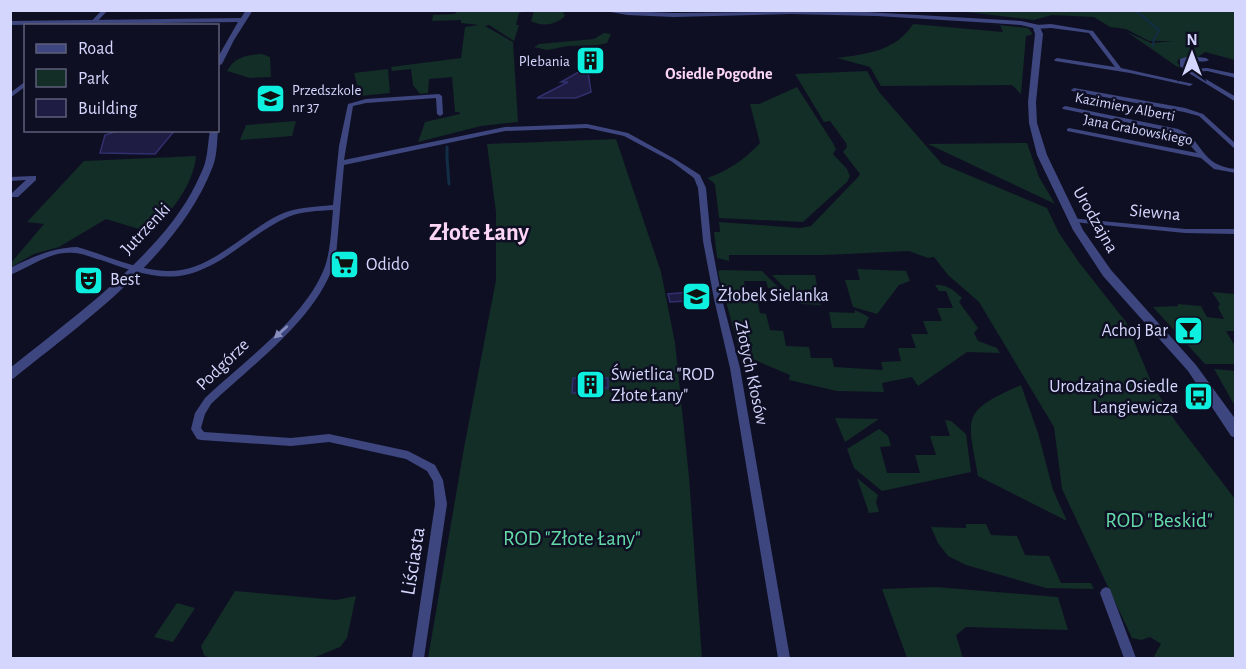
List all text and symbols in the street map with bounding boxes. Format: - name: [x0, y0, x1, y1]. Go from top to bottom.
- legend: [24, 24, 219, 132]
- north arrow: [1162, 24, 1222, 84]
- text: N: [1186, 32, 1198, 48]
- text: Road: [78, 40, 114, 58]
- building icon: Plebania: [575, 45, 607, 77]
- place label: Plebania: [519, 54, 570, 69]
- district label: Osiedle Pogodne: [665, 66, 773, 82]
- text: Park: [78, 70, 110, 88]
- school or university icon: Przedszkole nr 37: [255, 83, 287, 115]
- place label: Przedszkole nr 37: [292, 83, 361, 115]
- street label: Kazimiery Alberti: [1074, 90, 1176, 124]
- text: Building: [78, 100, 138, 118]
- street label: Jana Grabowskiego: [1082, 112, 1194, 148]
- street label: Urodzajna: [1069, 184, 1121, 256]
- street label: Jutrzenki: [118, 200, 174, 258]
- street label: Siewna: [1129, 202, 1181, 224]
- district label: Złote Łany: [429, 221, 529, 245]
- supermarket icon: Odido: [329, 249, 361, 281]
- place label: Odido: [366, 256, 409, 274]
- theatre icon: Best: [73, 264, 105, 296]
- place label: Best: [110, 271, 140, 289]
- school or university icon: Żłobek Sielanka: [681, 280, 713, 312]
- place label: Żłobek Sielanka: [718, 285, 829, 305]
- bar icon: Achoj Bar: [1173, 315, 1205, 347]
- street label: Złotych Kłosów: [731, 319, 771, 427]
- place label: Achoj Bar: [1101, 322, 1168, 340]
- one-way arrow: [274, 325, 289, 338]
- street label: Podgórze: [193, 336, 253, 394]
- place label: Świetlica "ROD Złote Łany": [611, 363, 714, 405]
- building icon: Świetlica "ROD Złote Łany": [574, 369, 606, 401]
- place label: Urodzajna Osiedle Langiewicza: [1049, 378, 1178, 417]
- bus stop icon: Urodzajna Osiedle Langiewicza: [1183, 381, 1215, 413]
- park label: ROD "Beskid": [1105, 510, 1213, 531]
- street label: Liściasta: [397, 525, 429, 597]
- park label: ROD "Złote Łany": [503, 528, 641, 549]

